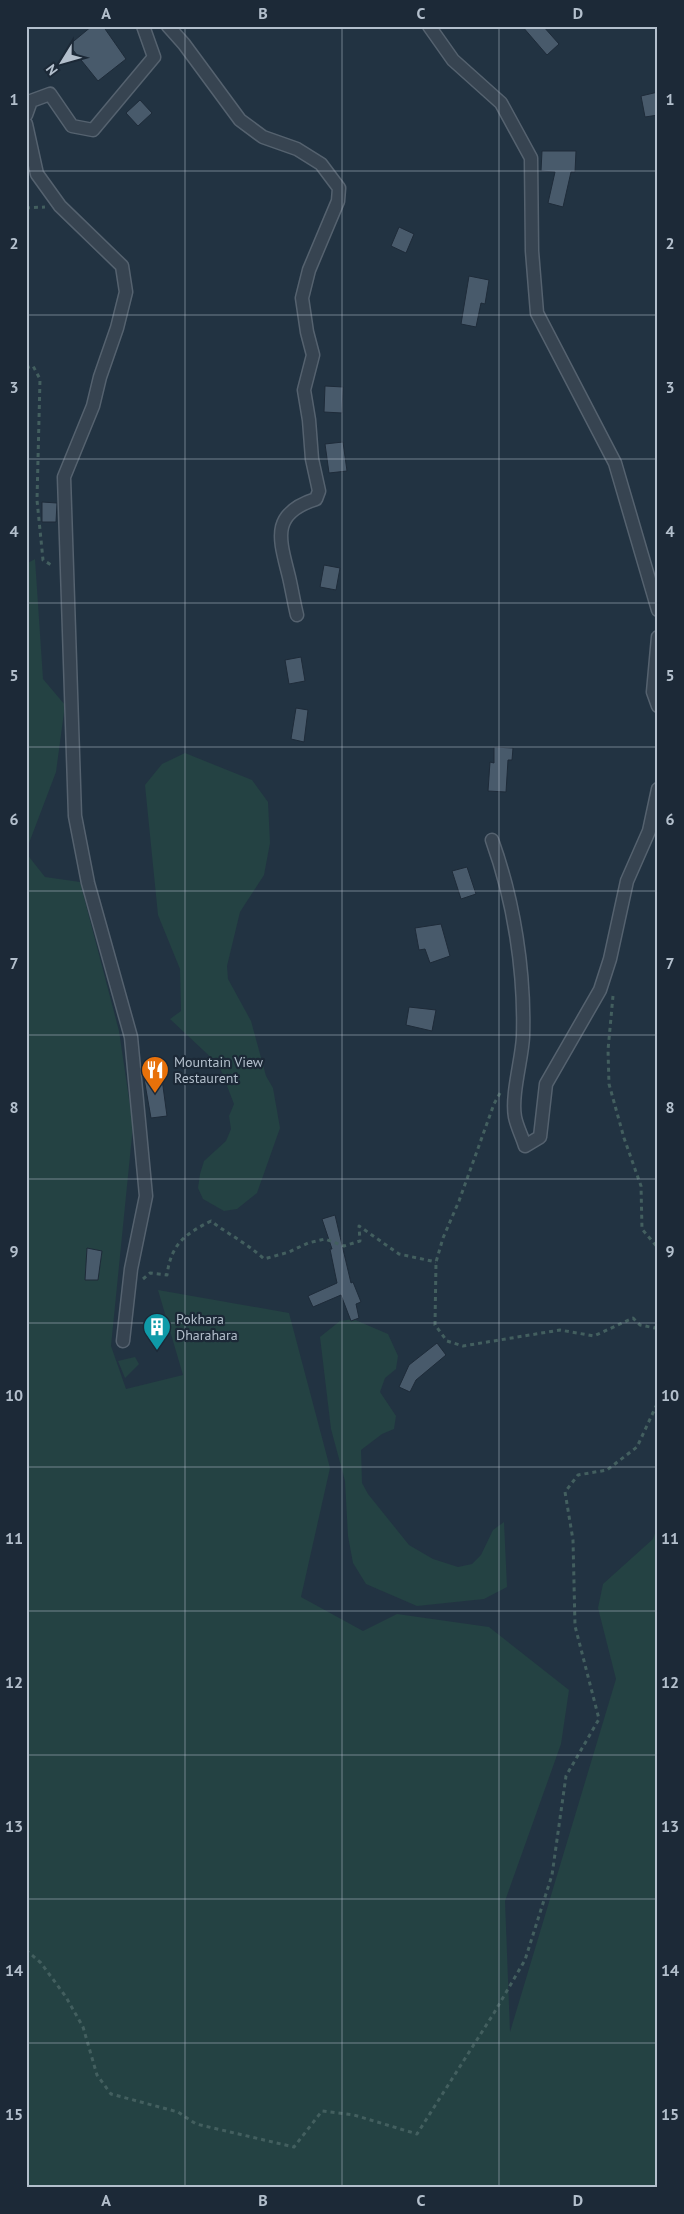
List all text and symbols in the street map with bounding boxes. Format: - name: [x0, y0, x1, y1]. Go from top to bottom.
- text: A: [101, 3, 111, 23]
- text: B: [258, 3, 268, 23]
- text: C: [417, 3, 426, 23]
- text: D: [573, 3, 583, 23]
- north arrow: [38, 38, 88, 88]
- text: N: [42, 61, 62, 79]
- text: 1: [9, 89, 19, 109]
- text: 1: [665, 89, 675, 109]
- text: 2: [9, 233, 19, 253]
- text: 2: [665, 233, 675, 253]
- text: 3: [9, 377, 19, 397]
- text: 3: [665, 377, 675, 397]
- text: 4: [9, 521, 19, 541]
- text: 4: [665, 521, 675, 541]
- text: 5: [9, 665, 19, 685]
- text: 5: [665, 665, 675, 685]
- text: 6: [9, 809, 19, 829]
- text: 6: [665, 809, 675, 829]
- text: 7: [9, 953, 19, 973]
- text: 7: [665, 953, 675, 973]
- place label: Mountain View Restaurent: [174, 1053, 264, 1087]
- restaurant icon: Mountain View Restaurent: [140, 1055, 170, 1094]
- text: 8: [9, 1097, 19, 1117]
- text: 8: [665, 1097, 675, 1117]
- text: 9: [9, 1241, 19, 1261]
- text: 9: [665, 1241, 675, 1261]
- place label: Pokhara Dharahara: [176, 1310, 238, 1344]
- building icon: Pokhara Dharahara: [142, 1312, 172, 1351]
- text: 10: [5, 1385, 23, 1405]
- text: 10: [661, 1385, 679, 1405]
- text: 11: [5, 1528, 23, 1548]
- text: 11: [661, 1528, 679, 1548]
- text: 12: [5, 1672, 23, 1692]
- text: 12: [661, 1672, 679, 1692]
- text: 13: [5, 1816, 23, 1836]
- text: 13: [661, 1816, 679, 1836]
- text: 14: [5, 1960, 23, 1980]
- text: 14: [661, 1960, 679, 1980]
- text: 15: [5, 2104, 23, 2124]
- text: 15: [661, 2104, 679, 2124]
- text: A: [101, 2190, 111, 2210]
- text: B: [258, 2190, 268, 2210]
- text: C: [417, 2190, 426, 2210]
- text: D: [573, 2190, 583, 2210]

